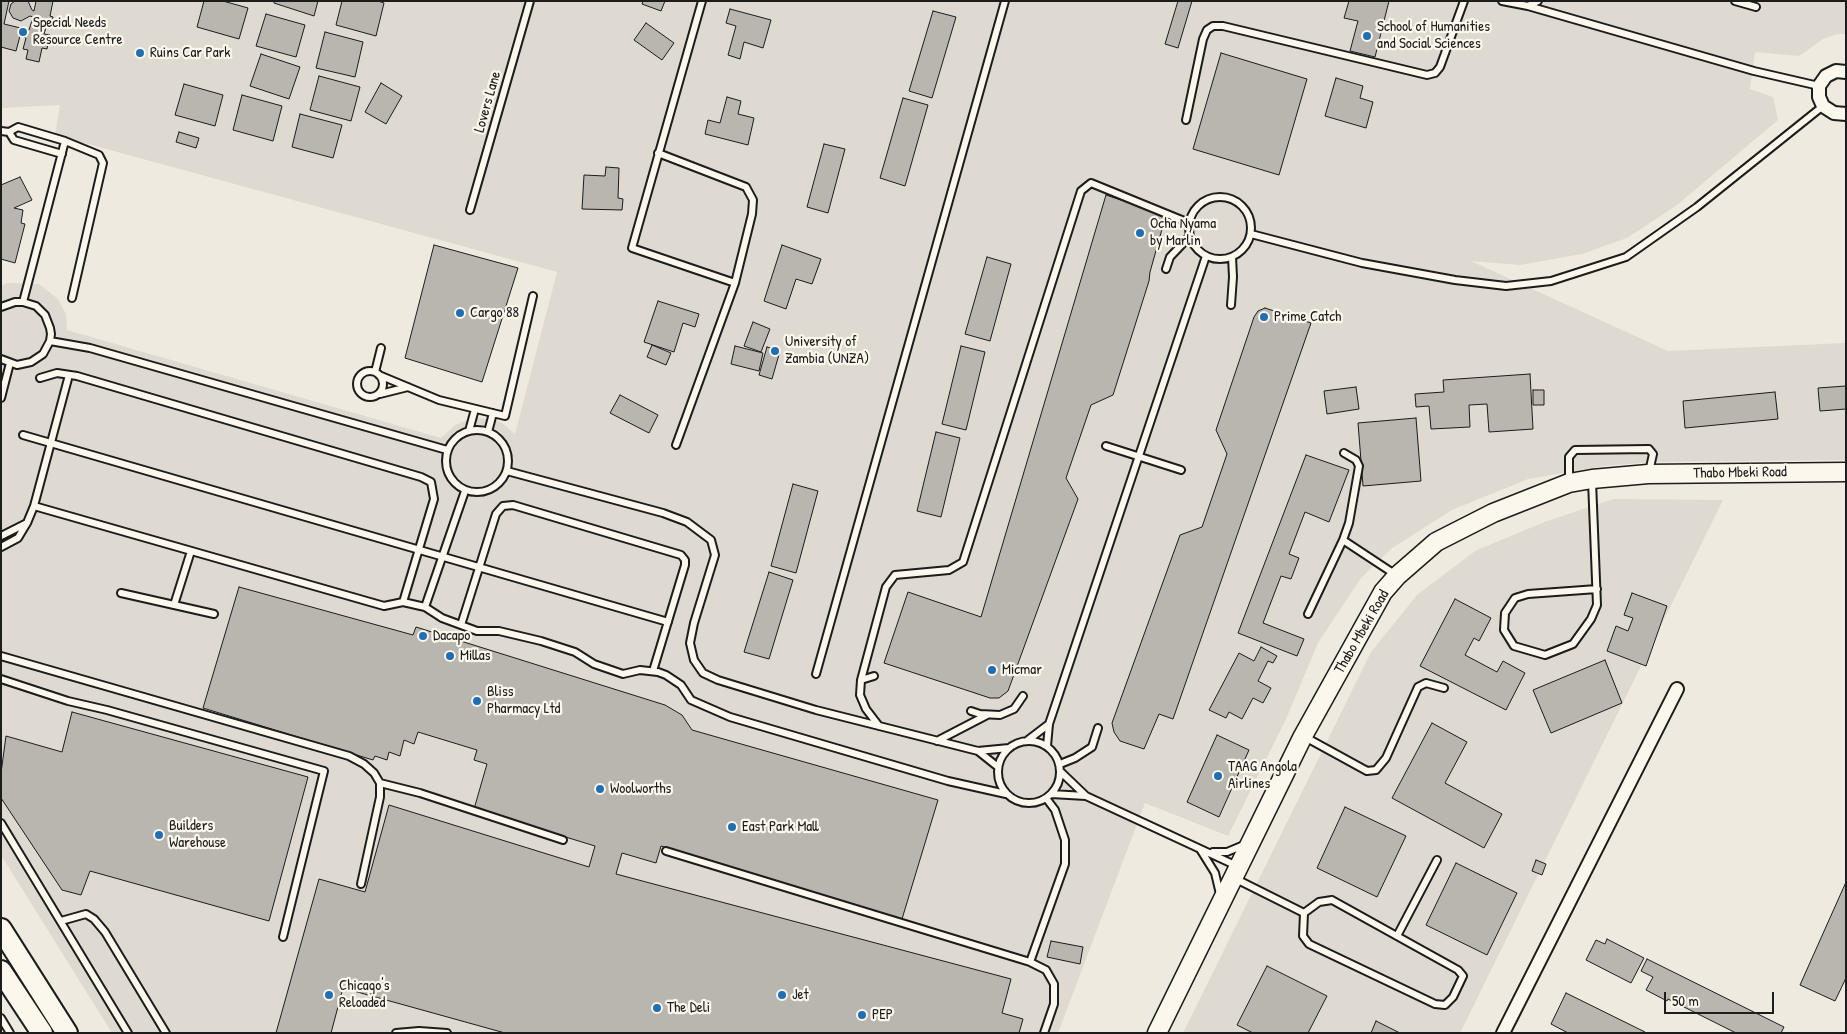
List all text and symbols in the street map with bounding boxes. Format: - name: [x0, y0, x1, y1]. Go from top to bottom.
- place label: Special Needs Resource Centre: [33, 14, 122, 49]
- place label: School of Humanities and Social Sciences: [1377, 18, 1490, 53]
- marker: Special Needs Resource Centre: [17, 26, 29, 38]
- marker: School of Humanities and Social Sciences: [1361, 30, 1373, 42]
- place label: Ruins Car Park: [150, 44, 231, 62]
- marker: Ruins Car Park: [134, 47, 146, 59]
- street label: Lovers Lane: [471, 69, 505, 135]
- place label: Ocha Nyama by Marlin: [1150, 215, 1216, 250]
- marker: Ocha Nyama by Marlin: [1134, 227, 1146, 239]
- place label: Cargo 88: [470, 304, 519, 322]
- marker: Cargo 88: [454, 307, 466, 319]
- place label: Prime Catch: [1274, 308, 1341, 326]
- marker: Prime Catch: [1258, 311, 1270, 323]
- place label: University of Zambia (UNZA): [785, 333, 869, 368]
- marker: University of Zambia (UNZA): [769, 345, 781, 357]
- street label: Thabo Mbeki Road: [1693, 463, 1787, 483]
- street label: Thabo Mbeki Road: [1331, 587, 1393, 677]
- place label: Dacapo: [433, 627, 470, 645]
- marker: Dacapo: [417, 630, 429, 642]
- place label: Millas: [460, 647, 490, 665]
- marker: Millas: [444, 650, 456, 662]
- place label: Micmar: [1002, 661, 1042, 679]
- marker: Micmar: [986, 664, 998, 676]
- place label: Bliss Pharmacy Ltd: [487, 683, 560, 718]
- marker: Bliss Pharmacy Ltd: [471, 695, 483, 707]
- place label: TAAG Angola Airlines: [1228, 758, 1297, 793]
- marker: TAAG Angola Airlines: [1212, 770, 1224, 782]
- place label: Woolworths: [610, 780, 671, 798]
- marker: Woolworths: [594, 783, 606, 795]
- place label: Builders Warehouse: [169, 817, 226, 852]
- place label: East Park Mall: [742, 818, 819, 836]
- marker: East Park Mall: [726, 821, 738, 833]
- marker: Builders Warehouse: [153, 829, 165, 841]
- place label: Chicago's Reloaded: [339, 977, 390, 1012]
- scale bar: [1667, 982, 1777, 1014]
- place label: Jet: [792, 986, 809, 1004]
- marker: Chicago's Reloaded: [323, 989, 335, 1001]
- marker: Jet: [776, 989, 788, 1001]
- text: 50 m: [1672, 990, 1699, 1011]
- place label: The Deli: [667, 999, 710, 1017]
- marker: The Deli: [651, 1002, 663, 1014]
- place label: PEP: [872, 1006, 893, 1024]
- marker: PEP: [856, 1009, 868, 1021]

